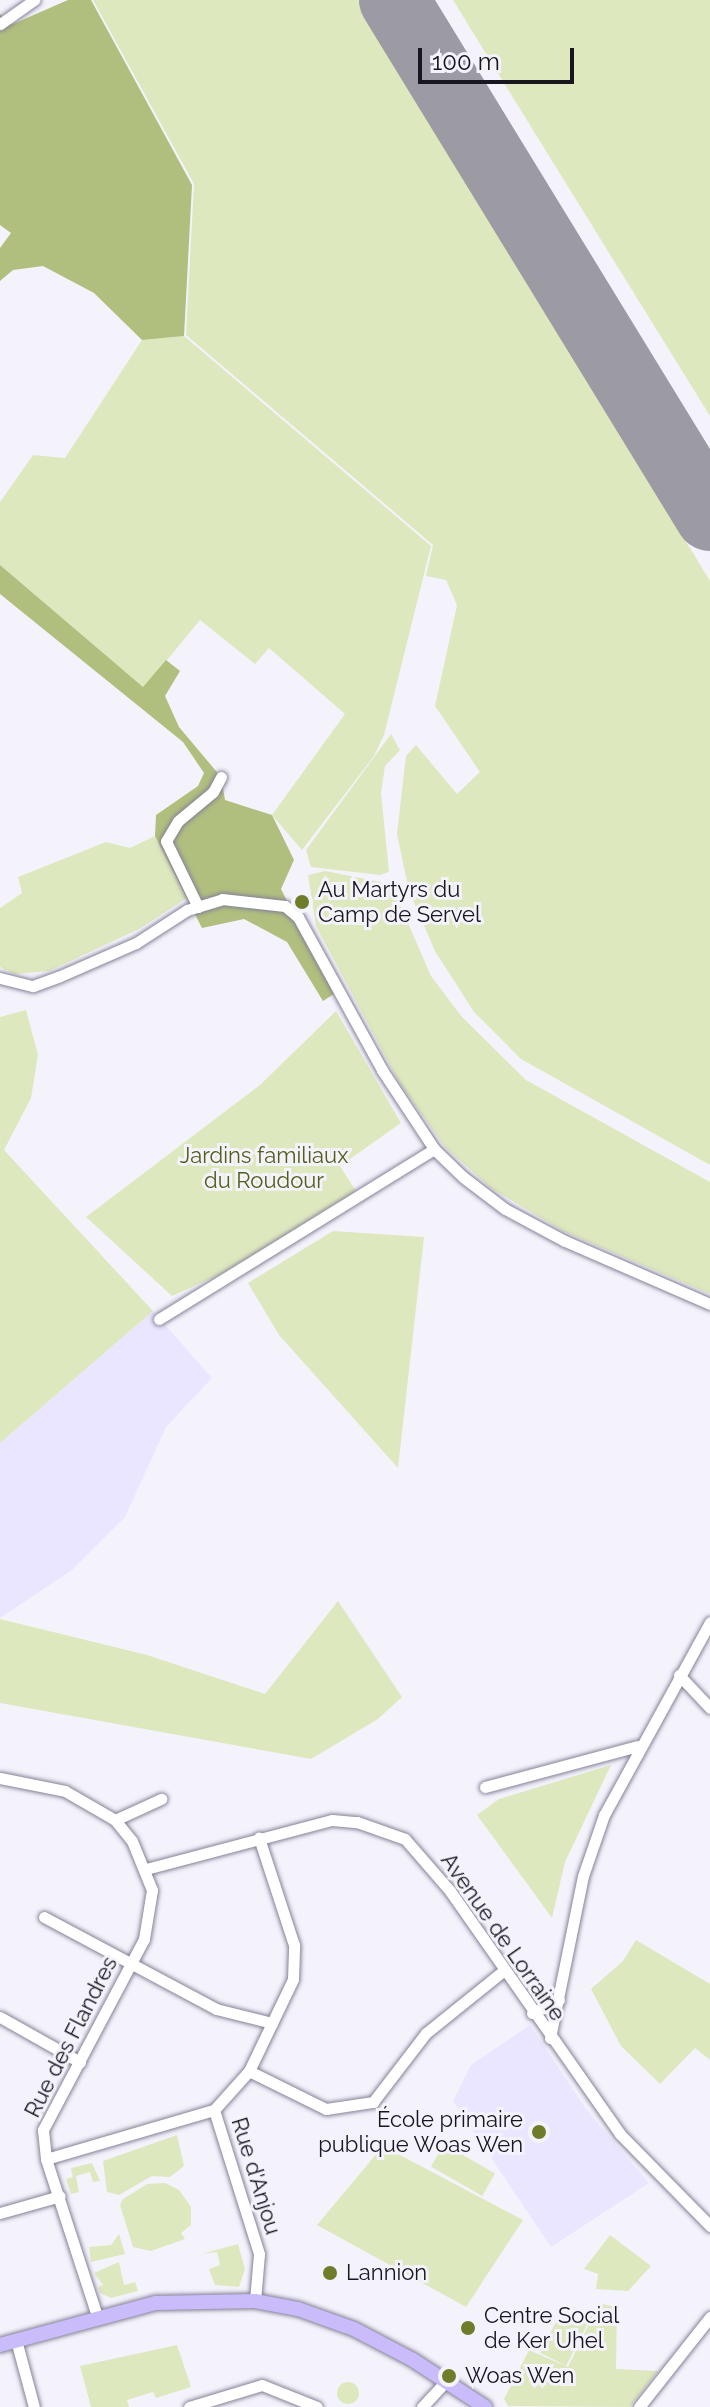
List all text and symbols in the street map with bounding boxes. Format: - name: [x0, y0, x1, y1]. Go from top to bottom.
- scale bar: [422, 32, 578, 82]
- text: 100 m: [432, 47, 500, 76]
- place label: Au Martyrs du Camp de Servel: [318, 876, 481, 928]
- marker: Au Martyrs du Camp de Servel: [293, 893, 311, 911]
- park label: Jardins familiaux du Roudour: [180, 1142, 348, 1194]
- street label: Avenue de Lorraine: [435, 1848, 571, 2026]
- street label: Rue des Flandres: [19, 1952, 123, 2122]
- place label: École primaire publique Woas Wen: [317, 2106, 523, 2158]
- street label: Rue d'Anjou: [226, 2114, 286, 2238]
- marker: École primaire publique Woas Wen: [530, 2123, 548, 2141]
- place label: Lannion: [346, 2260, 427, 2286]
- marker: Lannion: [321, 2264, 339, 2282]
- place label: Centre Social de Ker Uhel: [484, 2302, 619, 2354]
- marker: Centre Social de Ker Uhel: [459, 2319, 477, 2337]
- place label: Woas Wen: [465, 2363, 575, 2389]
- marker: Woas Wen: [440, 2367, 458, 2385]

